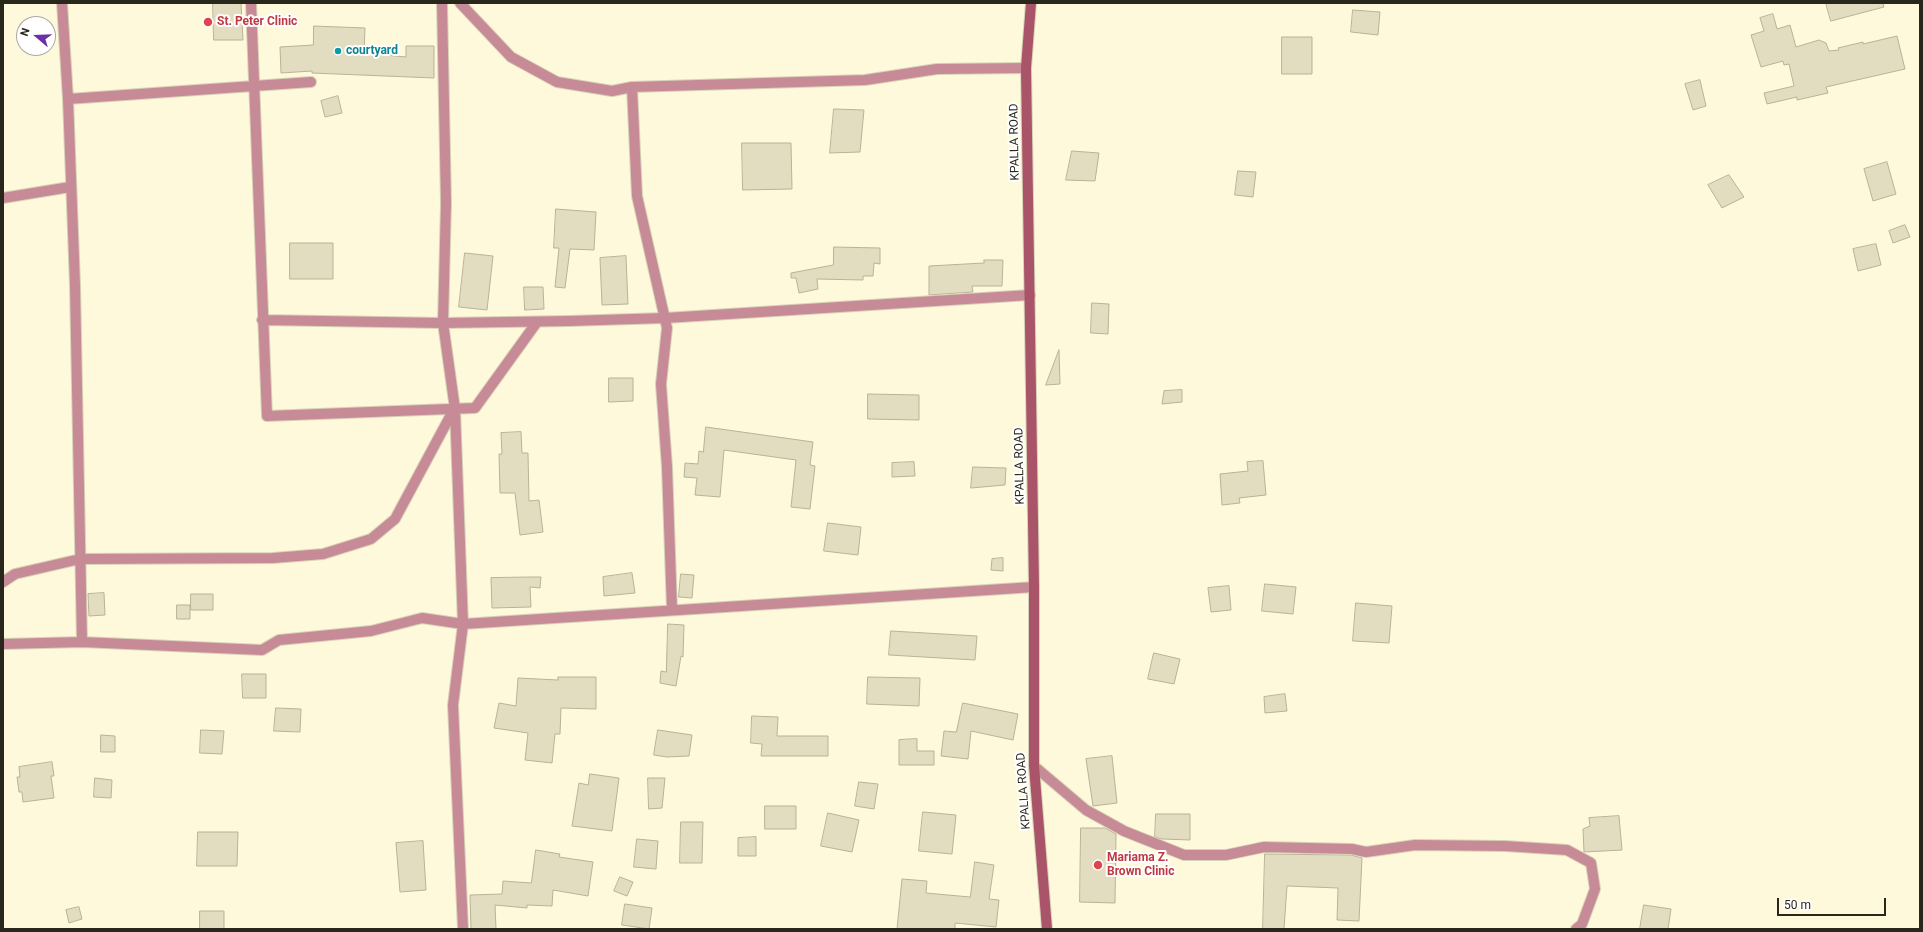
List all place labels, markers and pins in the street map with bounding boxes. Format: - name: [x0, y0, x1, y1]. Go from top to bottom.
- place label: St. Peter Clinic: [217, 15, 297, 29]
- marker: St. Peter Clinic: [202, 16, 214, 28]
- place label: courtyard: [346, 44, 398, 58]
- marker: courtyard: [333, 46, 343, 56]
- place label: Mariama Z. Brown Clinic: [1107, 851, 1175, 879]
- marker: Mariama Z. Brown Clinic: [1092, 859, 1104, 871]

